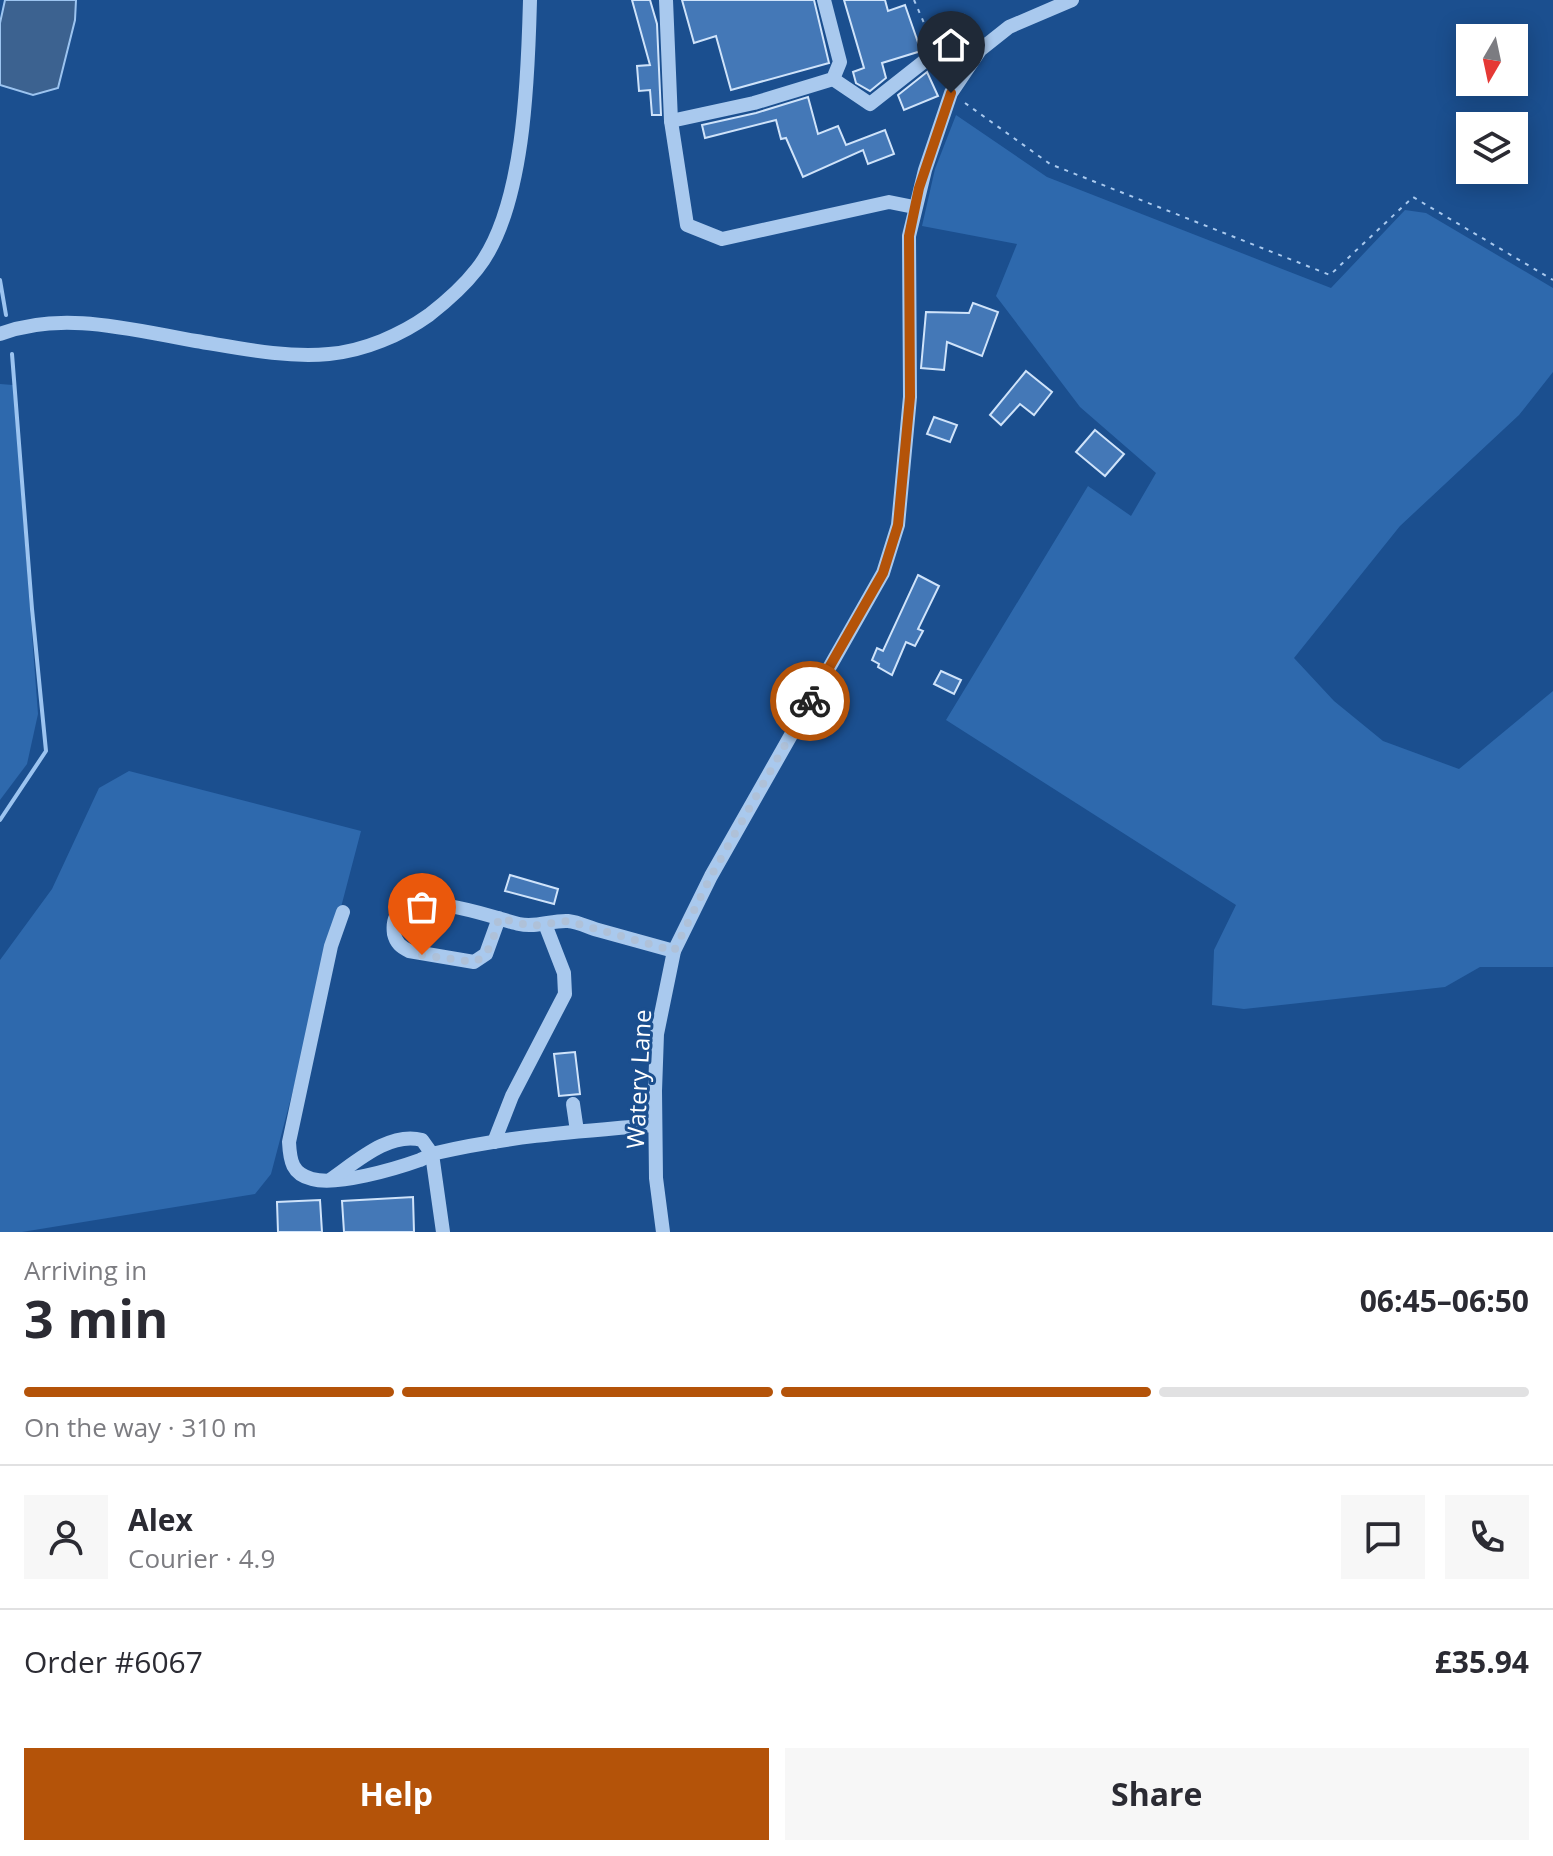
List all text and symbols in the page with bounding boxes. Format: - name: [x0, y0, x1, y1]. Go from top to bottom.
- pin: [917, 11, 985, 93]
- icon: home: [929, 23, 973, 67]
- north arrow: [1456, 24, 1528, 96]
- map controls: [1456, 24, 1528, 184]
- button: layers: [1456, 112, 1528, 184]
- courier: [770, 661, 850, 741]
- icon: bike: [788, 679, 832, 723]
- pin: [388, 873, 456, 955]
- icon: bag: [400, 885, 444, 929]
- street label: Watery Lane: [618, 1008, 658, 1150]
- text: Arriving in: [24, 1252, 147, 1288]
- text: 06:45–06:50: [1360, 1280, 1529, 1321]
- text: 3 min: [24, 1282, 168, 1353]
- text: On the way · 310 m: [24, 1409, 257, 1445]
- button: person: [24, 1495, 108, 1579]
- button: chat: [1341, 1495, 1425, 1579]
- button: phone: [1445, 1495, 1529, 1579]
- text: Alex: [128, 1499, 193, 1540]
- text: Courier · 4.9: [128, 1540, 275, 1576]
- text: Order #6067: [24, 1641, 203, 1682]
- text: £35.94: [1435, 1641, 1529, 1682]
- button: Help: [24, 1748, 769, 1840]
- button: Share: [785, 1748, 1529, 1840]

